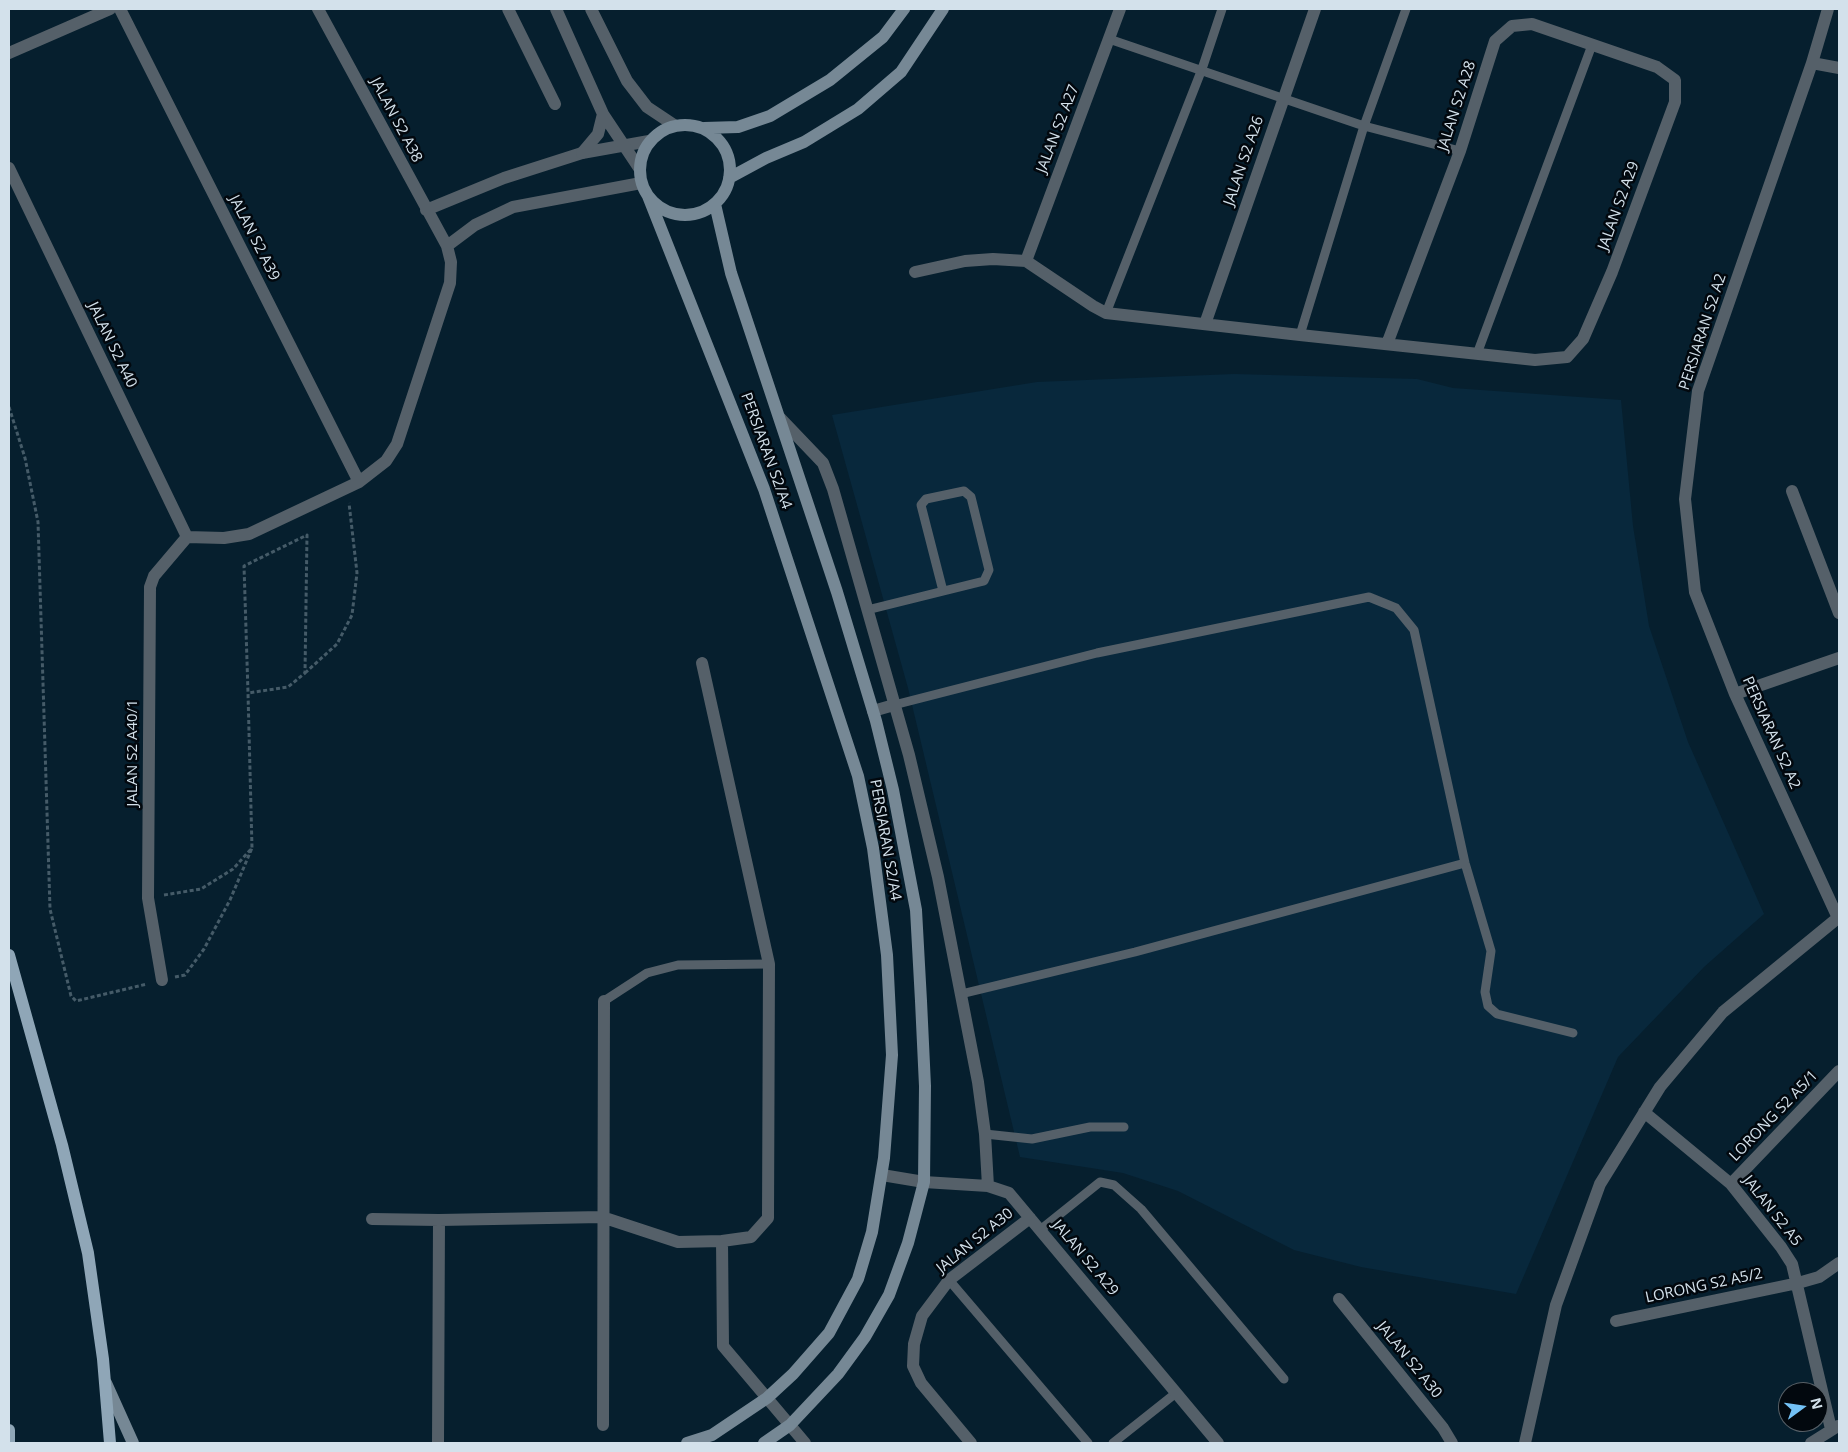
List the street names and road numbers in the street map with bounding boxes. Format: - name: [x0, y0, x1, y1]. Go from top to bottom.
- street label: JALAN S2 A28: [1434, 59, 1480, 153]
- street label: JALAN S2 A38: [366, 75, 426, 165]
- street label: JALAN S2 A27: [1033, 82, 1083, 176]
- street label: JALAN S2 A26: [1220, 114, 1268, 208]
- street label: JALAN S2 A29: [1595, 159, 1643, 253]
- street label: JALAN S2 A39: [225, 192, 283, 284]
- street label: PERSIARAN S2 A2: [1676, 272, 1730, 392]
- street label: JALAN S2 A40: [83, 299, 141, 391]
- street label: PERSIARAN S2/A4: [737, 390, 795, 512]
- street label: PERSIARAN S2 A2: [1738, 674, 1804, 792]
- street label: JALAN S2 A40/1: [124, 699, 142, 807]
- street label: PERSIARAN S2/A4: [865, 778, 905, 902]
- street label: LORONG S2 A5/1: [1726, 1067, 1822, 1165]
- street label: JALAN S2 A5: [1739, 1172, 1805, 1250]
- street label: JALAN S2 A30: [933, 1205, 1017, 1277]
- street label: JALAN S2 A29: [1048, 1216, 1122, 1300]
- street label: LORONG S2 A5/2: [1644, 1265, 1764, 1307]
- street label: JALAN S2 A30: [1373, 1318, 1445, 1402]

